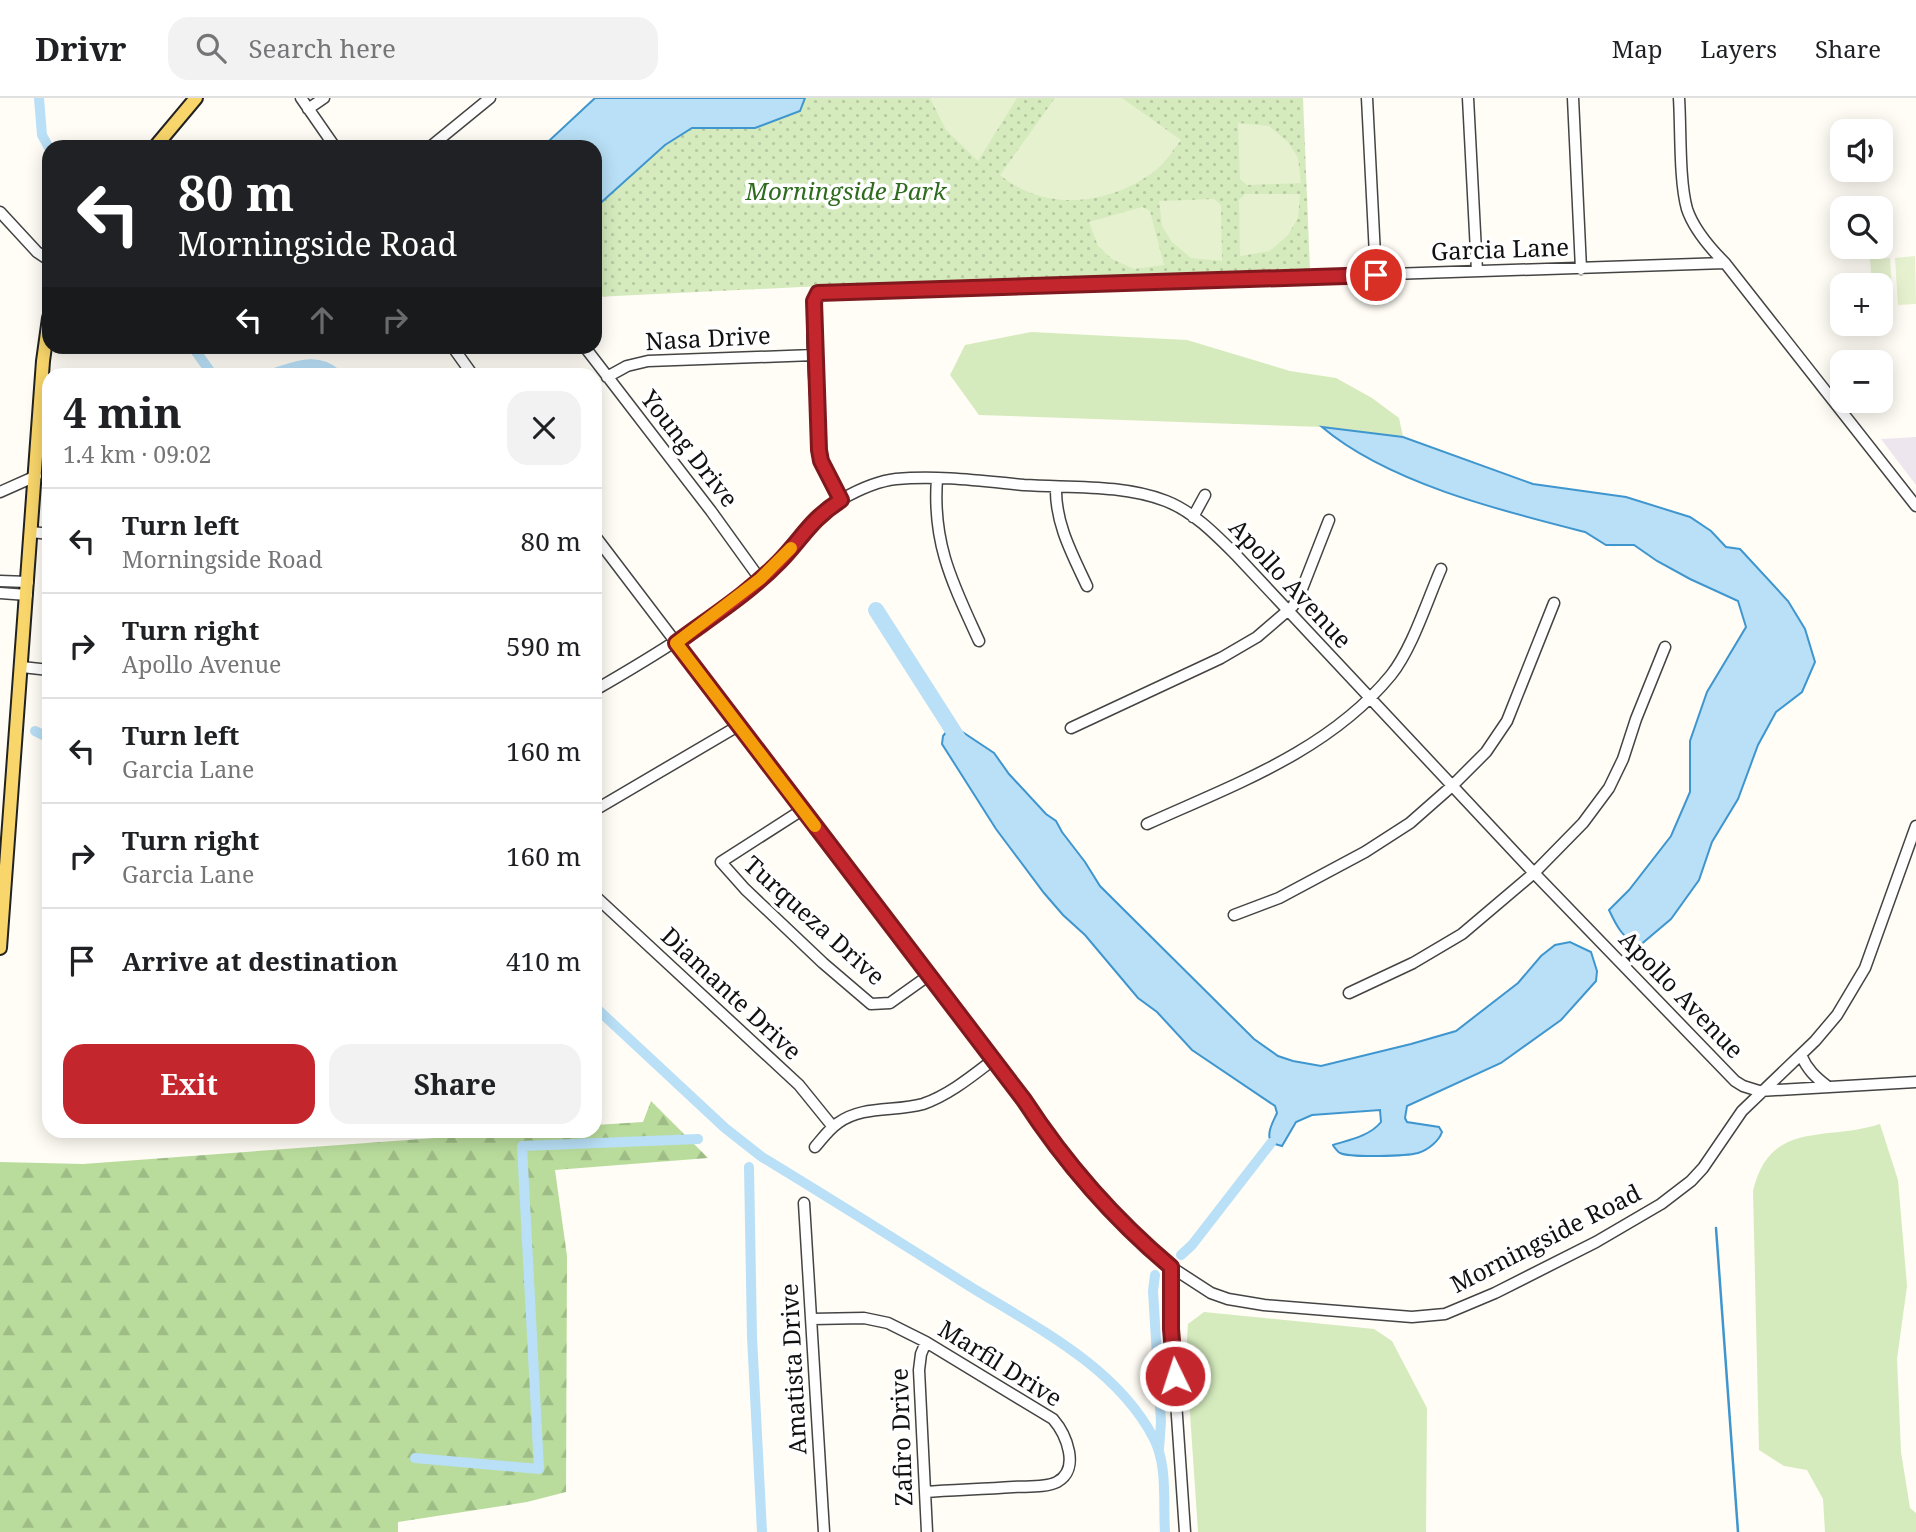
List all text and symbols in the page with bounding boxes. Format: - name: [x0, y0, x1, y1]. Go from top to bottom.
- search box: [168, 17, 658, 80]
- text: Drivr: [35, 26, 126, 71]
- icon: search: [192, 29, 230, 67]
- text: Search here: [248, 30, 396, 66]
- text: Map: [1612, 32, 1663, 65]
- text: Layers: [1701, 32, 1777, 65]
- text: Share: [1815, 32, 1881, 65]
- map controls: [1830, 119, 1893, 413]
- button: sound: [1830, 119, 1893, 182]
- text: 80 m: [178, 159, 294, 225]
- icon: left: [63, 168, 154, 259]
- park label: Morningside Park: [745, 174, 948, 207]
- button: search: [1830, 196, 1893, 259]
- text: Morningside Road: [178, 222, 457, 265]
- street label: Garcia Lane: [1430, 230, 1569, 267]
- pin: [1346, 245, 1406, 305]
- icon: arrive: [1357, 256, 1395, 294]
- button: +: [1830, 273, 1893, 336]
- icon: left: [230, 301, 268, 339]
- icon: ahead: [303, 301, 341, 339]
- icon: right: [376, 301, 414, 339]
- street label: Nasa Drive: [644, 318, 771, 357]
- button: −: [1830, 350, 1893, 413]
- street label: Young Drive: [633, 382, 746, 513]
- text: 4 min: [63, 383, 182, 440]
- button: close: [507, 391, 581, 465]
- text: 1.4 km · 09:02: [63, 438, 211, 470]
- text: Turn left: [122, 507, 239, 543]
- street label: Apollo Avenue: [1222, 511, 1360, 655]
- icon: left: [63, 522, 101, 560]
- text: 80 m: [521, 523, 581, 559]
- text: Morningside Road: [122, 543, 323, 575]
- text: Turn right: [122, 612, 259, 648]
- icon: right: [63, 627, 101, 665]
- text: 590 m: [506, 628, 581, 664]
- text: Apollo Avenue: [122, 648, 281, 680]
- text: Turn left: [122, 717, 239, 753]
- icon: left: [63, 732, 101, 770]
- text: 160 m: [506, 733, 581, 769]
- text: Garcia Lane: [122, 753, 254, 785]
- text: Turn right: [122, 822, 259, 858]
- icon: right: [63, 837, 101, 875]
- text: 160 m: [506, 838, 581, 874]
- street label: Turqueza Drive: [737, 848, 893, 992]
- text: Garcia Lane: [122, 858, 254, 890]
- street label: Diamante Drive: [655, 919, 809, 1067]
- street label: Apollo Avenue: [1612, 923, 1752, 1065]
- icon: arrive: [63, 942, 101, 980]
- text: Arrive at destination: [122, 943, 398, 979]
- text: 410 m: [506, 943, 581, 979]
- button: Exit: [63, 1044, 315, 1124]
- button: Share: [329, 1044, 581, 1124]
- street label: Morningside Road: [1445, 1175, 1646, 1300]
- street label: Amatista Drive: [772, 1283, 813, 1456]
- street label: Marfil Drive: [933, 1312, 1069, 1414]
- position arrow: [1138, 1339, 1212, 1413]
- street label: Zafiro Drive: [882, 1367, 919, 1507]

